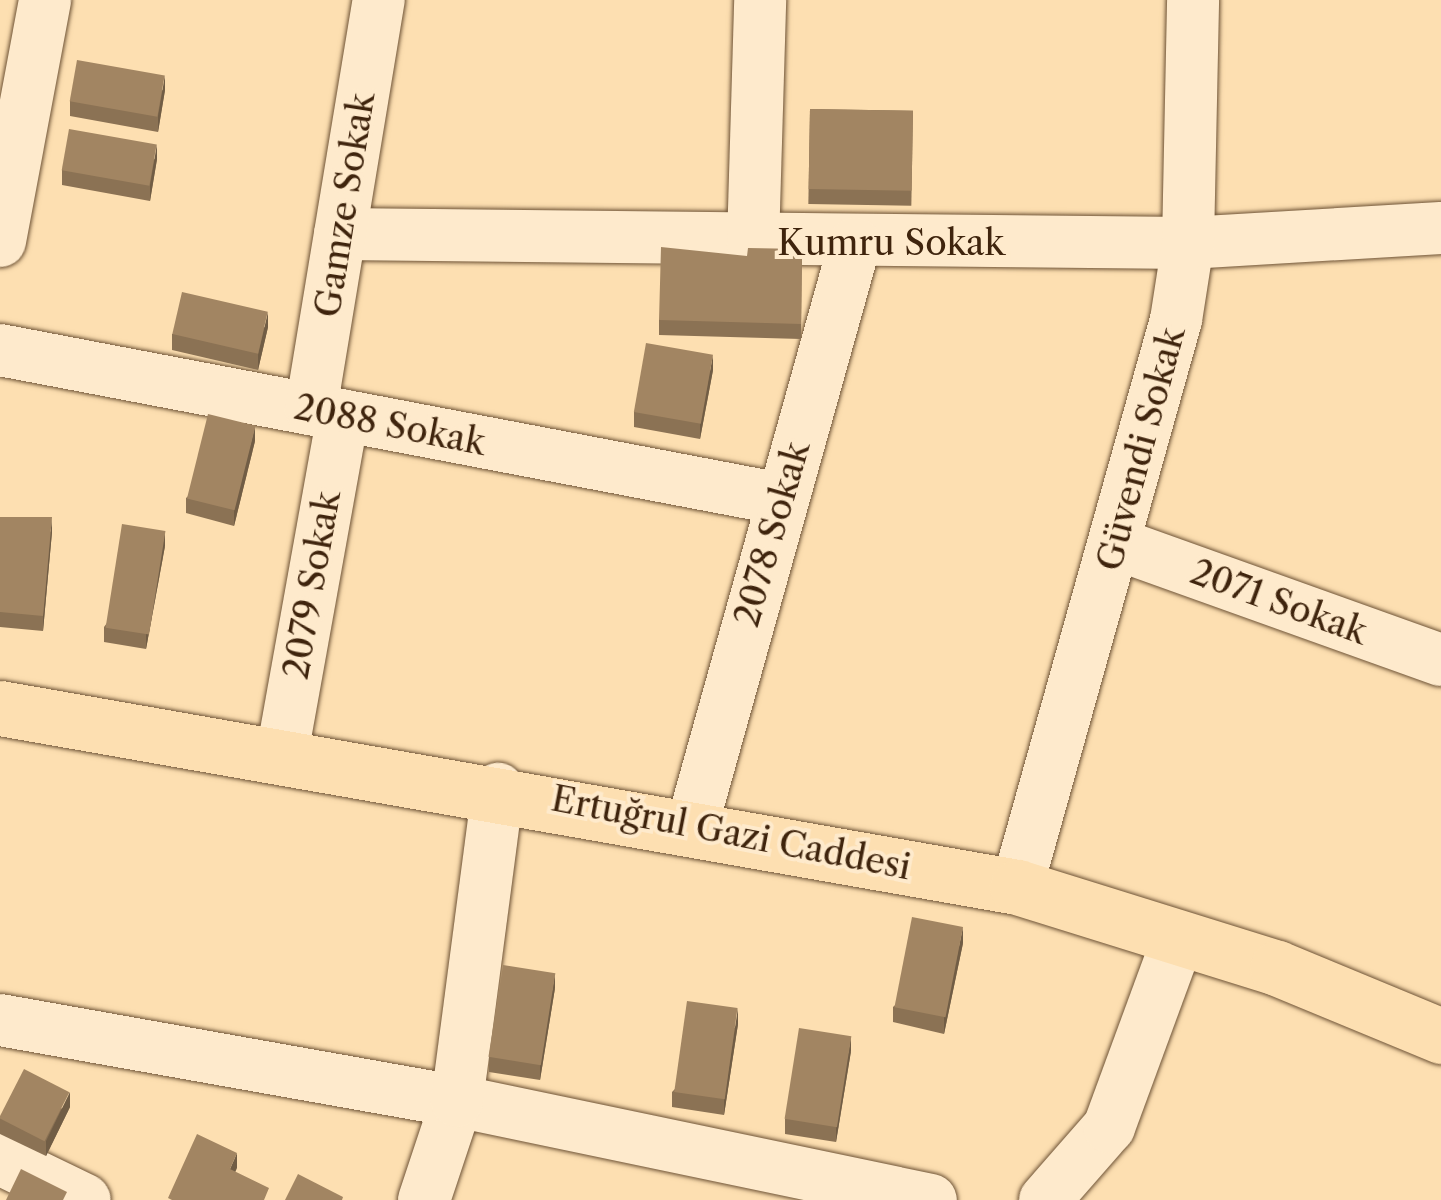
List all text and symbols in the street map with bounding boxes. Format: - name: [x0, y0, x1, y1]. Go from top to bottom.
- street label: Gamze Sokak: [307, 90, 383, 320]
- street label: Kumru Sokak: [777, 222, 1005, 264]
- street label: Güvendi Sokak: [1088, 323, 1194, 575]
- street label: 2088 Sokak: [291, 386, 489, 464]
- street label: 2078 Sokak: [726, 437, 818, 631]
- street label: 2079 Sokak: [275, 488, 349, 682]
- street label: 2071 Sokak: [1185, 551, 1373, 653]
- street label: Ertuğrul Gazi Caddesi: [548, 778, 914, 888]

